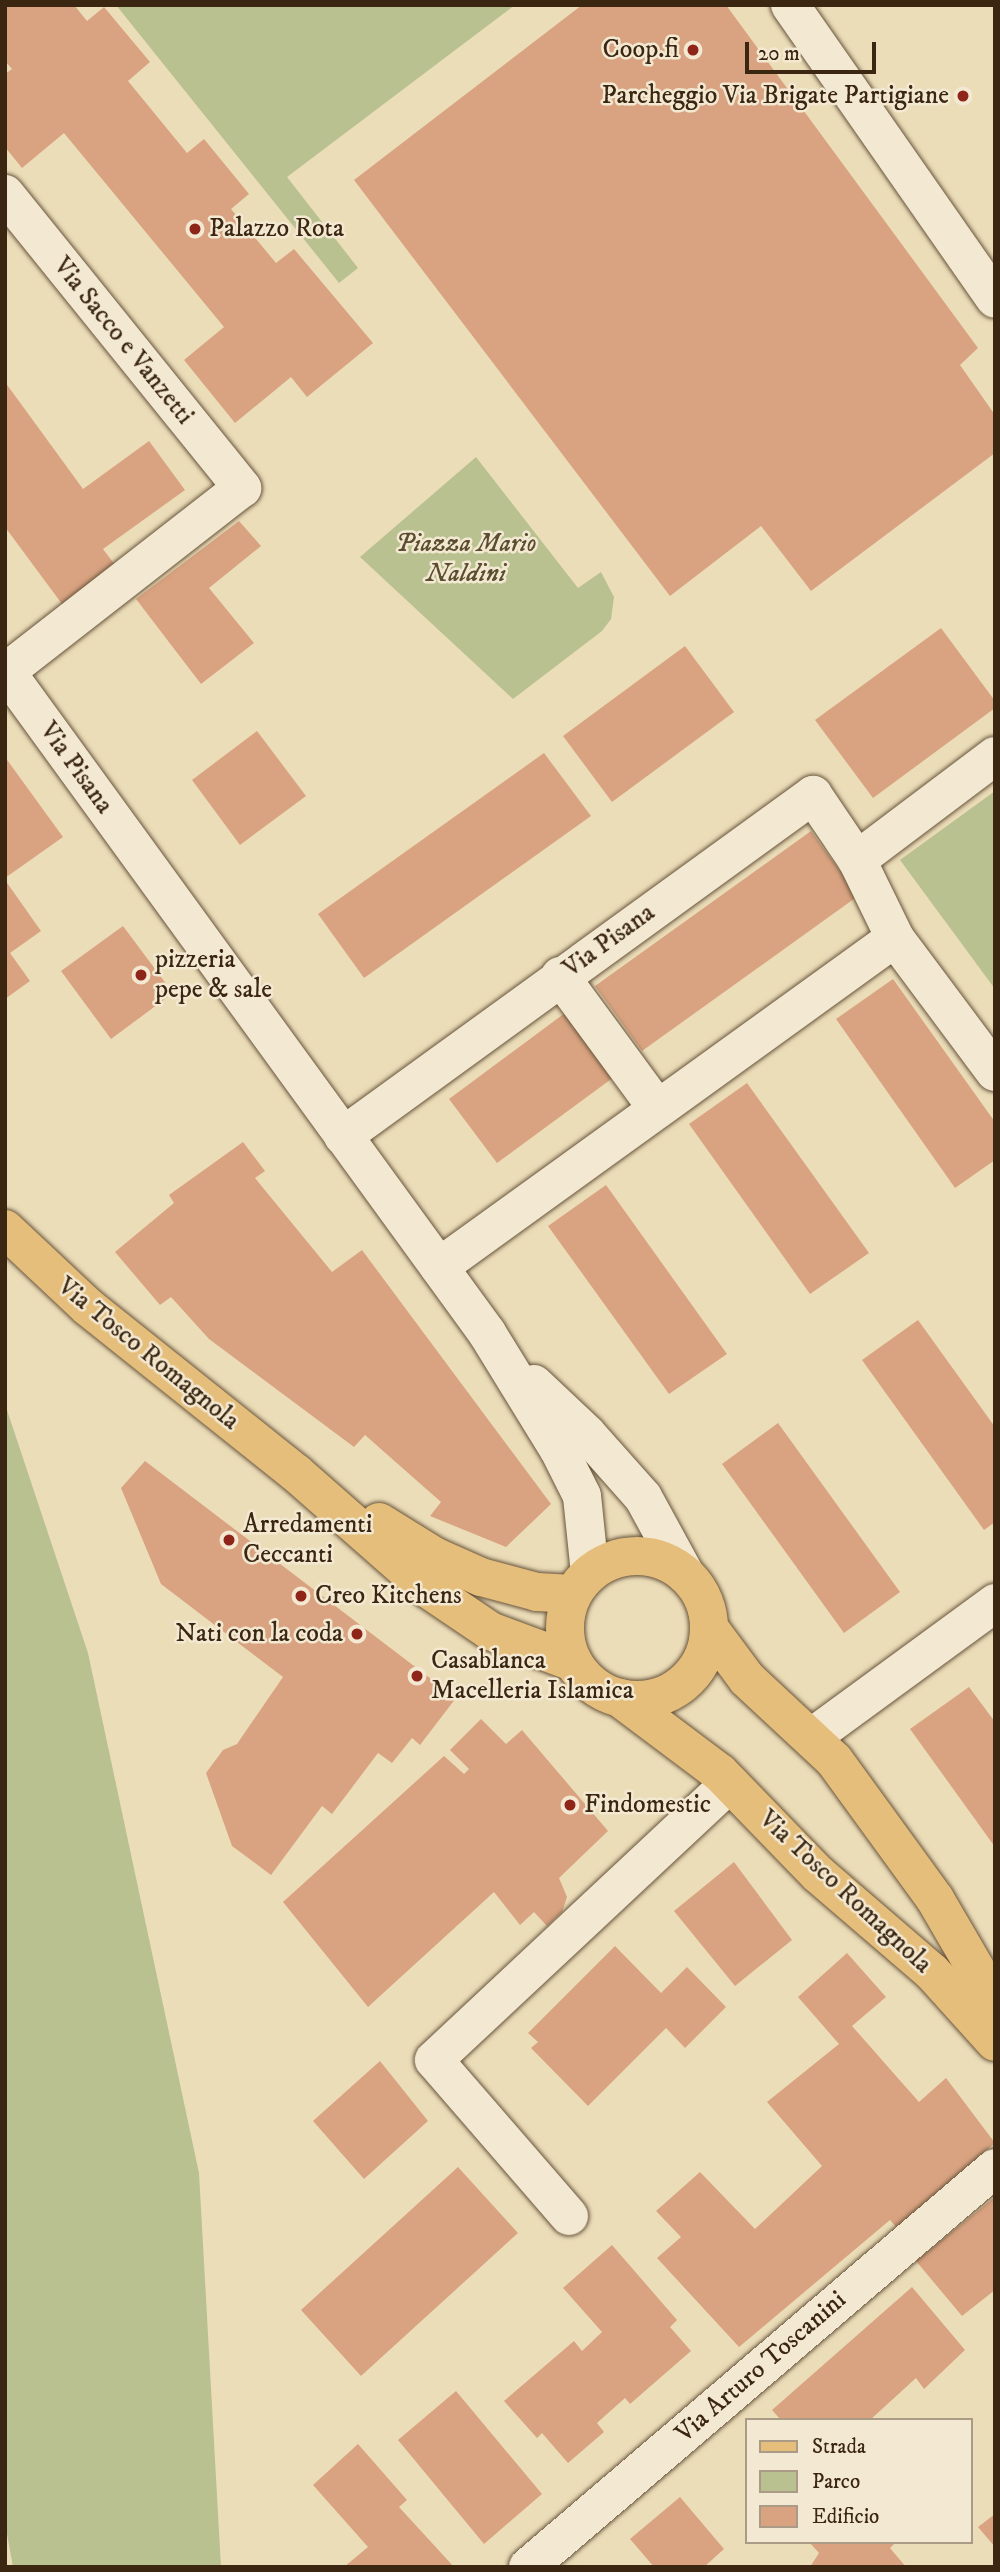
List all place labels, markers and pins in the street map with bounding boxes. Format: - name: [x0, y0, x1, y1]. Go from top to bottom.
- place label: Coop.fi: [603, 34, 679, 66]
- marker: Coop.fi: [685, 42, 701, 58]
- place label: Parcheggio Via Brigate Partigiane: [601, 80, 949, 112]
- marker: Parcheggio Via Brigate Partigiane: [955, 88, 971, 104]
- place label: Palazzo Rota: [209, 213, 344, 245]
- marker: Palazzo Rota: [187, 221, 203, 237]
- place label: pizzeria pepe & sale: [155, 944, 272, 1006]
- marker: pizzeria pepe & sale: [133, 967, 149, 983]
- place label: Arredamenti Ceccanti: [243, 1509, 372, 1570]
- marker: Arredamenti Ceccanti: [221, 1532, 237, 1548]
- place label: Creo Kitchens: [315, 1580, 462, 1612]
- marker: Creo Kitchens: [293, 1588, 309, 1604]
- place label: Nati con la coda: [175, 1618, 343, 1650]
- marker: Nati con la coda: [349, 1626, 365, 1642]
- place label: Casablanca Macelleria Islamica: [431, 1645, 634, 1706]
- marker: Casablanca Macelleria Islamica: [409, 1668, 425, 1684]
- place label: Findomestic: [584, 1789, 711, 1821]
- marker: Findomestic: [562, 1797, 578, 1813]

